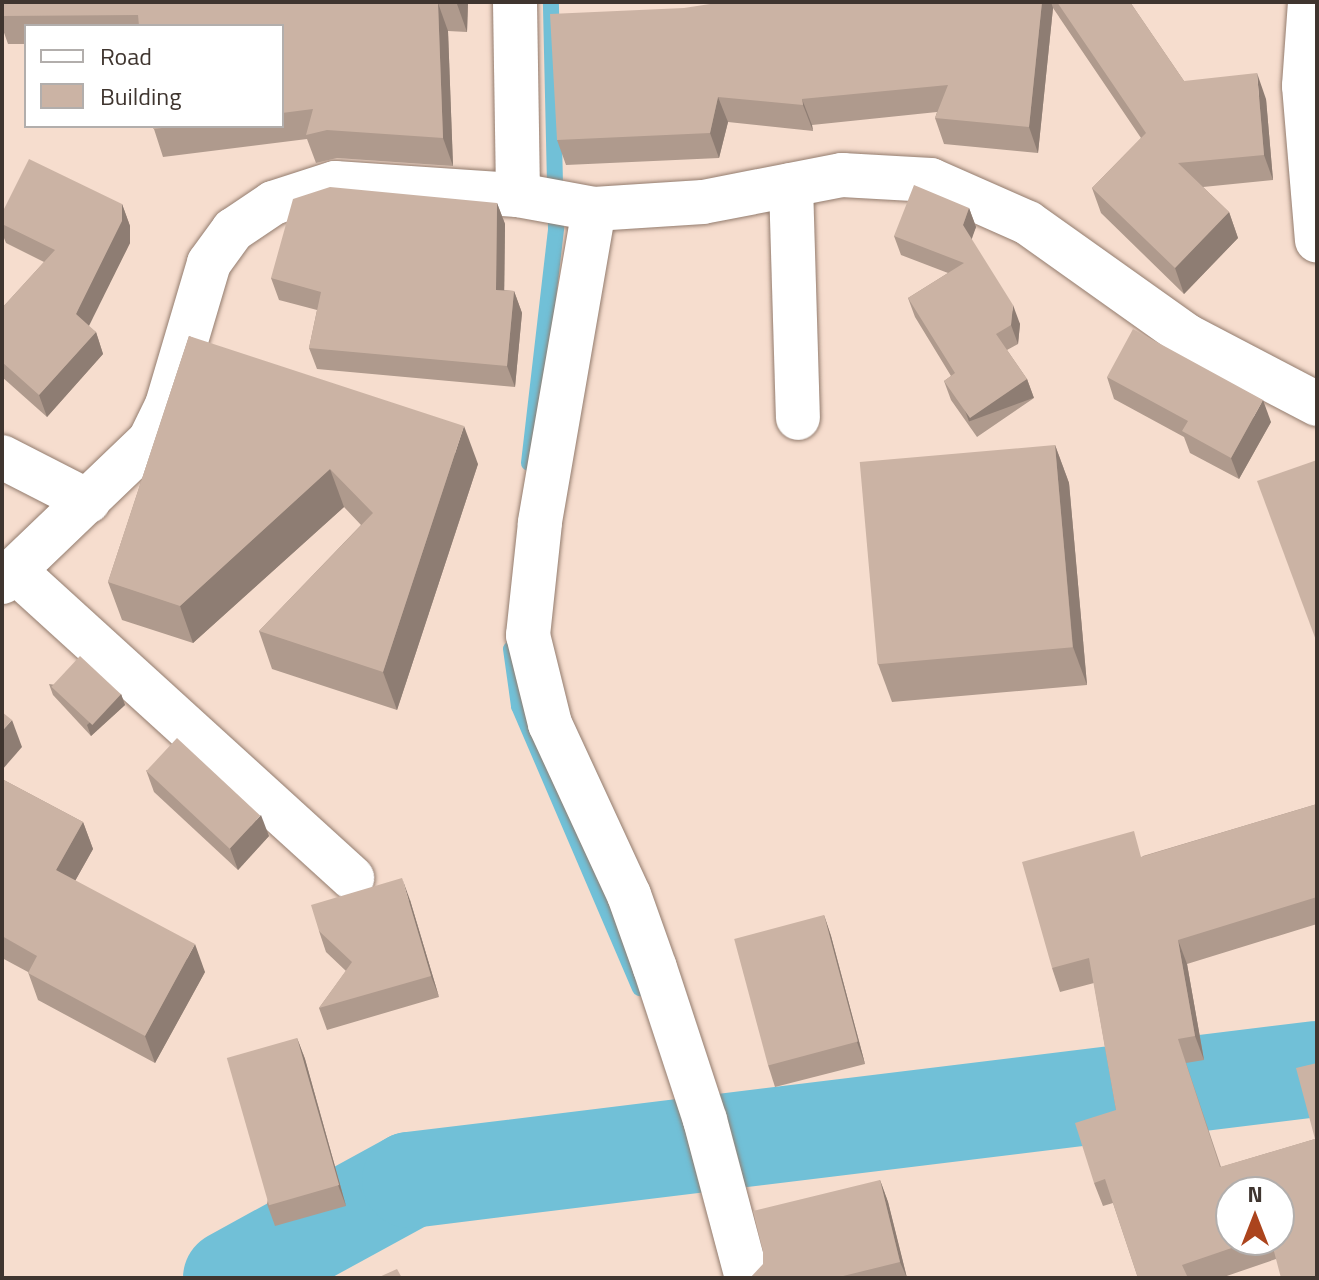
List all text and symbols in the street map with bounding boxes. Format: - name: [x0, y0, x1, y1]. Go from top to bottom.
- legend: [24, 24, 284, 128]
- text: Road: [100, 38, 152, 74]
- text: Building: [100, 78, 182, 114]
- north arrow: [1215, 1176, 1295, 1256]
- text: N: [1247, 1177, 1263, 1211]

